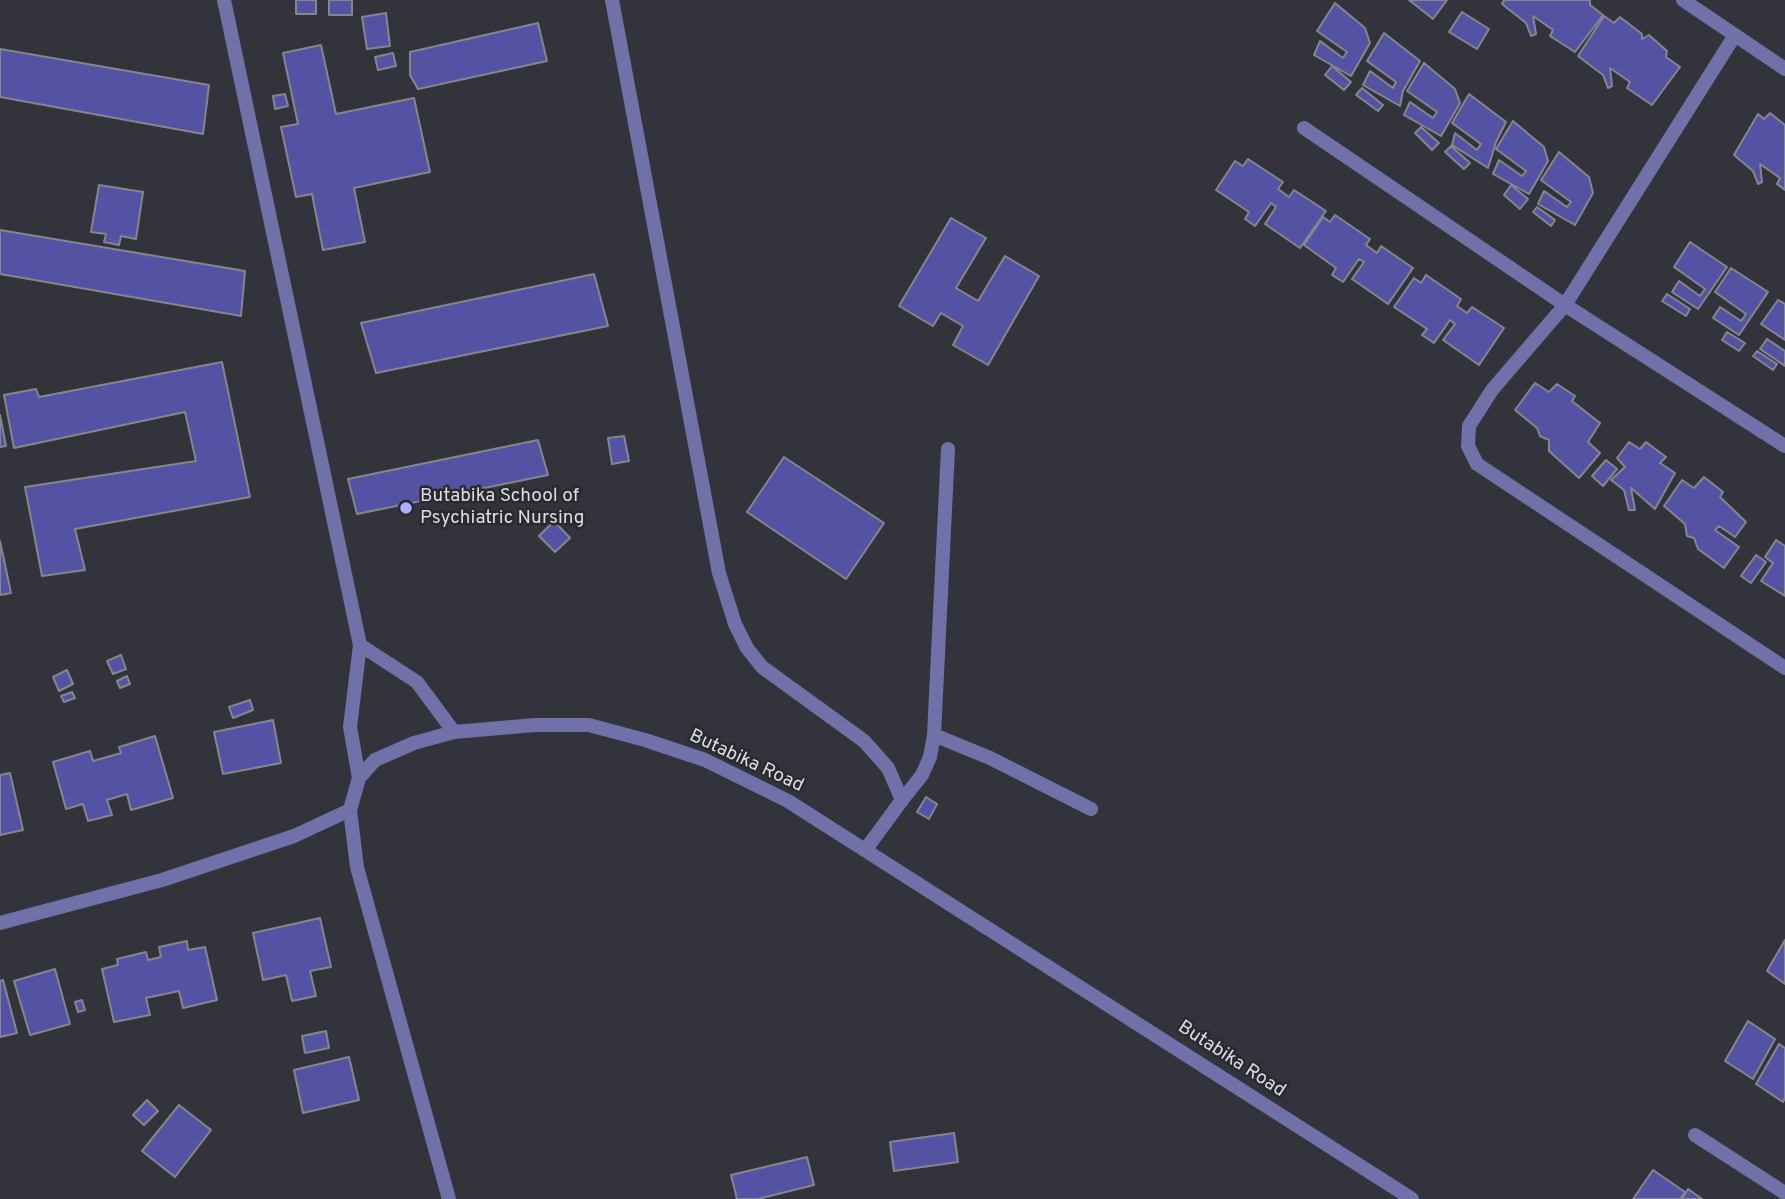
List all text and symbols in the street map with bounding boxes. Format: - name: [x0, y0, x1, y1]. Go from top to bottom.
- place label: Butabika School of Psychiatric Nursing: [420, 486, 584, 530]
- marker: Butabika School of Psychiatric Nursing: [398, 500, 414, 516]
- street label: Butabika Road: [685, 726, 807, 798]
- street label: Butabika Road: [1173, 1017, 1289, 1103]

